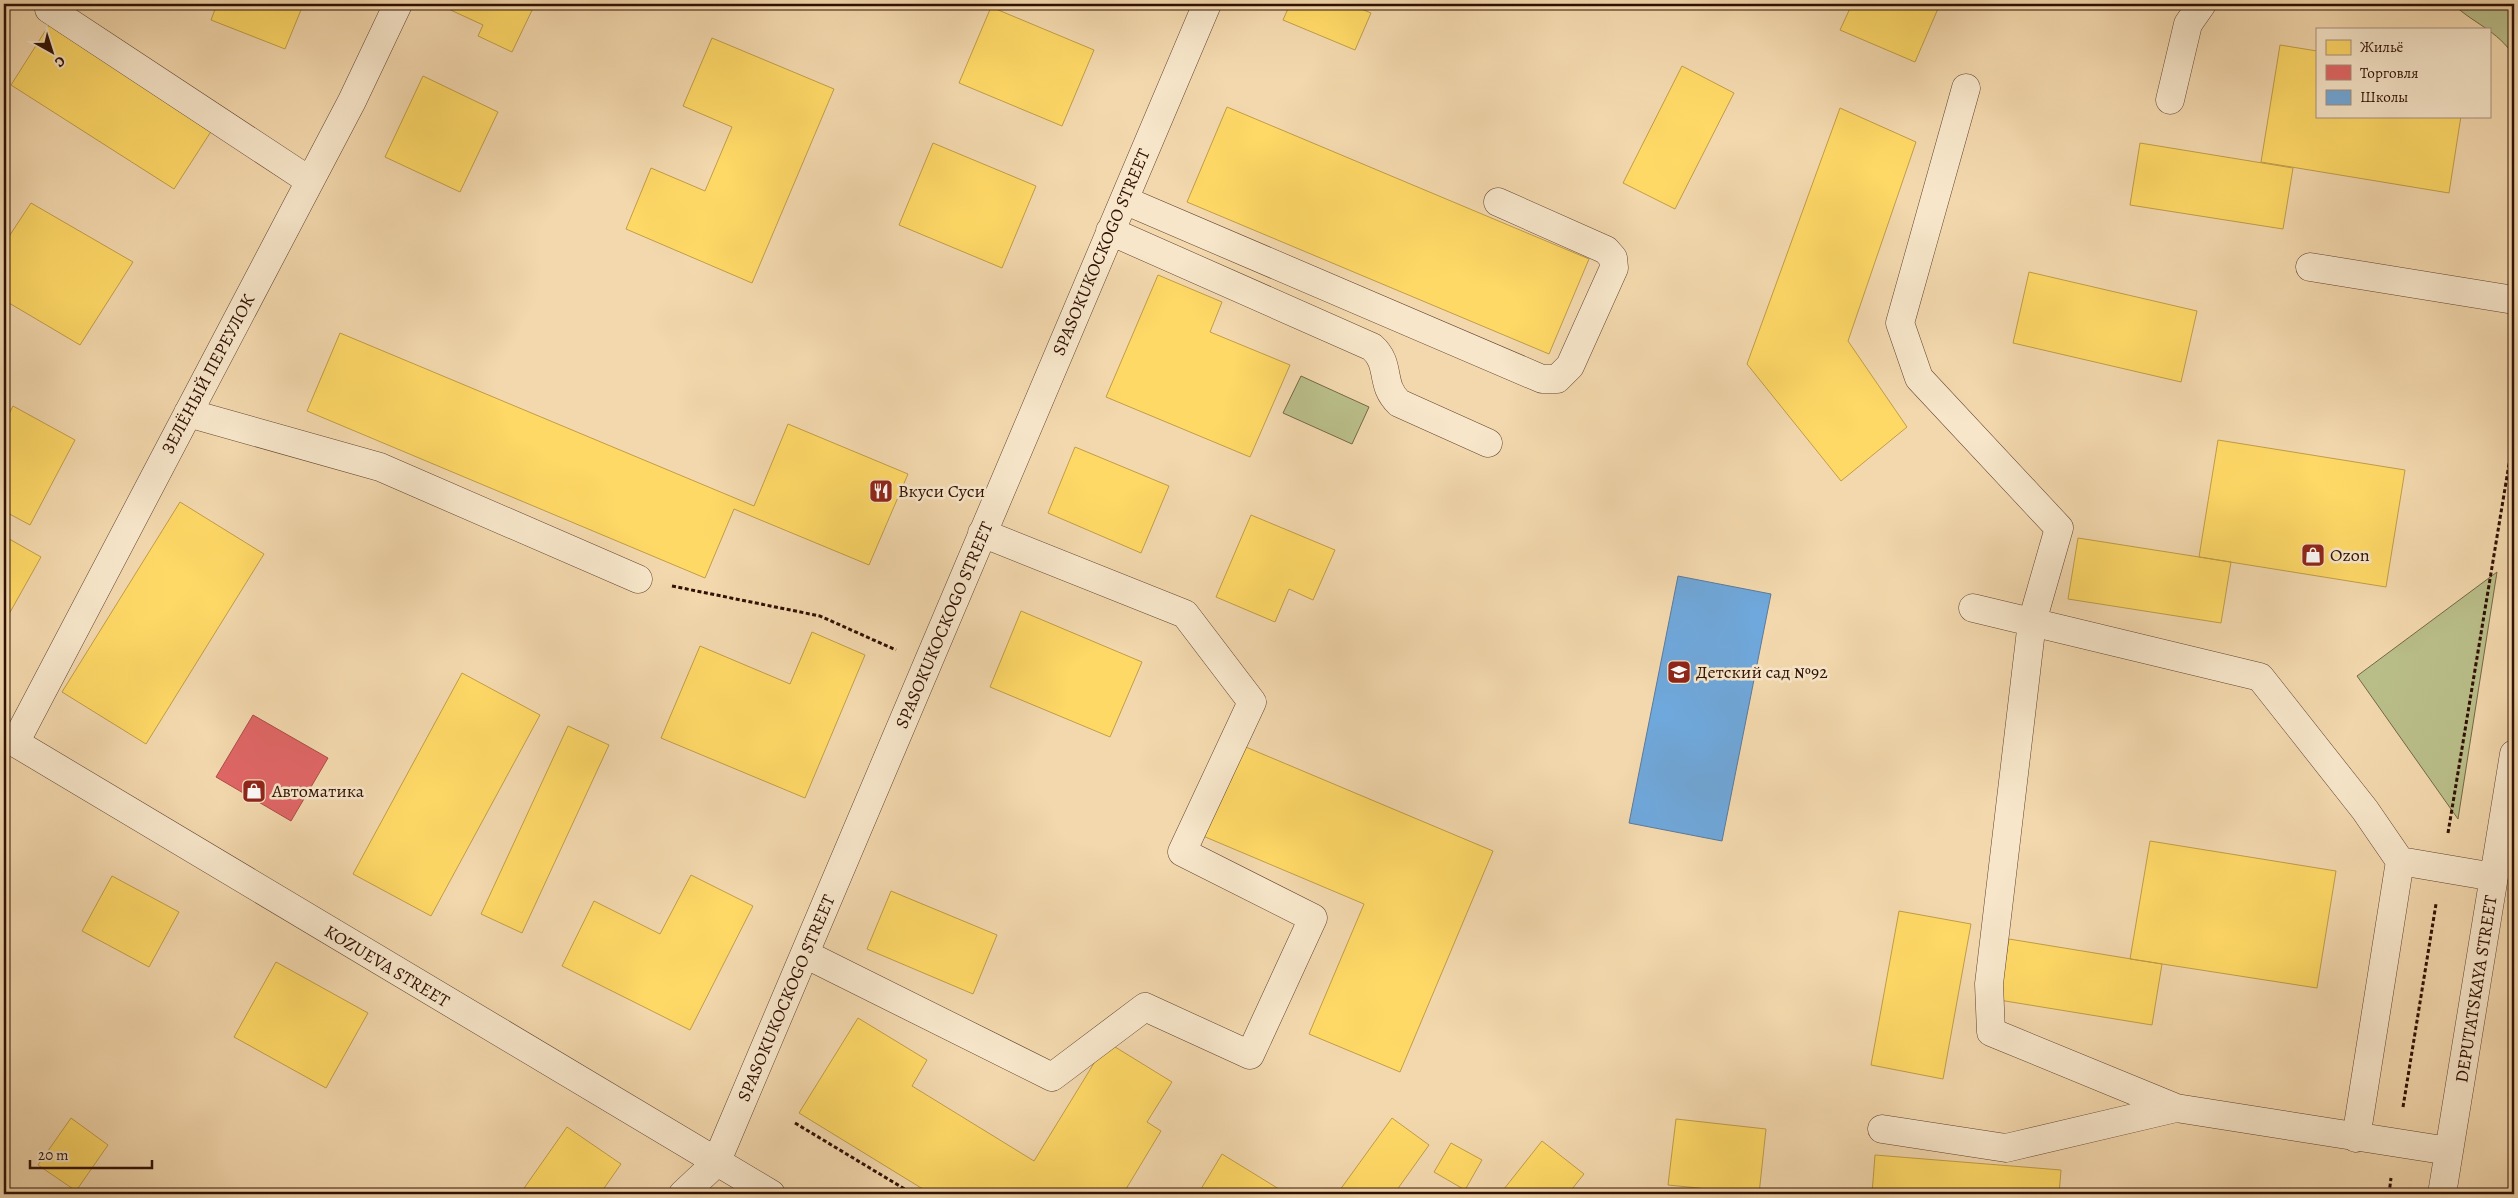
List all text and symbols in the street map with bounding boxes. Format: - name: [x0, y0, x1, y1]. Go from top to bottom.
- north arrow: [28, 28, 78, 78]
- legend: [2316, 28, 2490, 118]
- text: Жильё: [2360, 37, 2403, 57]
- text: С: [50, 52, 69, 72]
- text: Торговля: [2360, 63, 2418, 83]
- text: Школы: [2360, 87, 2408, 107]
- street label: SPASOKUKOСKOGO STREET: [1046, 145, 1156, 359]
- street label: ЗЕЛЁНЫЙ ПЕРЕУЛОК: [156, 289, 261, 458]
- restaurant icon: Вкуси Суси: [868, 478, 894, 504]
- place label: Вкуси Суси: [898, 479, 985, 503]
- street label: SPASOKUKOСKOGO STREET: [889, 518, 999, 732]
- shop icon: Ozon: [2300, 542, 2326, 568]
- place label: Ozon: [2330, 543, 2370, 567]
- school or university icon: Детский сад №92: [1666, 659, 1692, 685]
- place label: Детский сад №92: [1696, 660, 1828, 684]
- shop icon: Автоматика: [241, 778, 267, 804]
- place label: Автоматика: [271, 779, 365, 803]
- street label: SPASOKUKOСKOGO STREET: [731, 891, 841, 1105]
- street label: DEPUTATSKAYA STREET: [2449, 893, 2503, 1085]
- street label: KOZUEVA STREET: [320, 919, 454, 1013]
- scale bar: [30, 1138, 152, 1170]
- text: 20 m: [38, 1145, 69, 1165]

